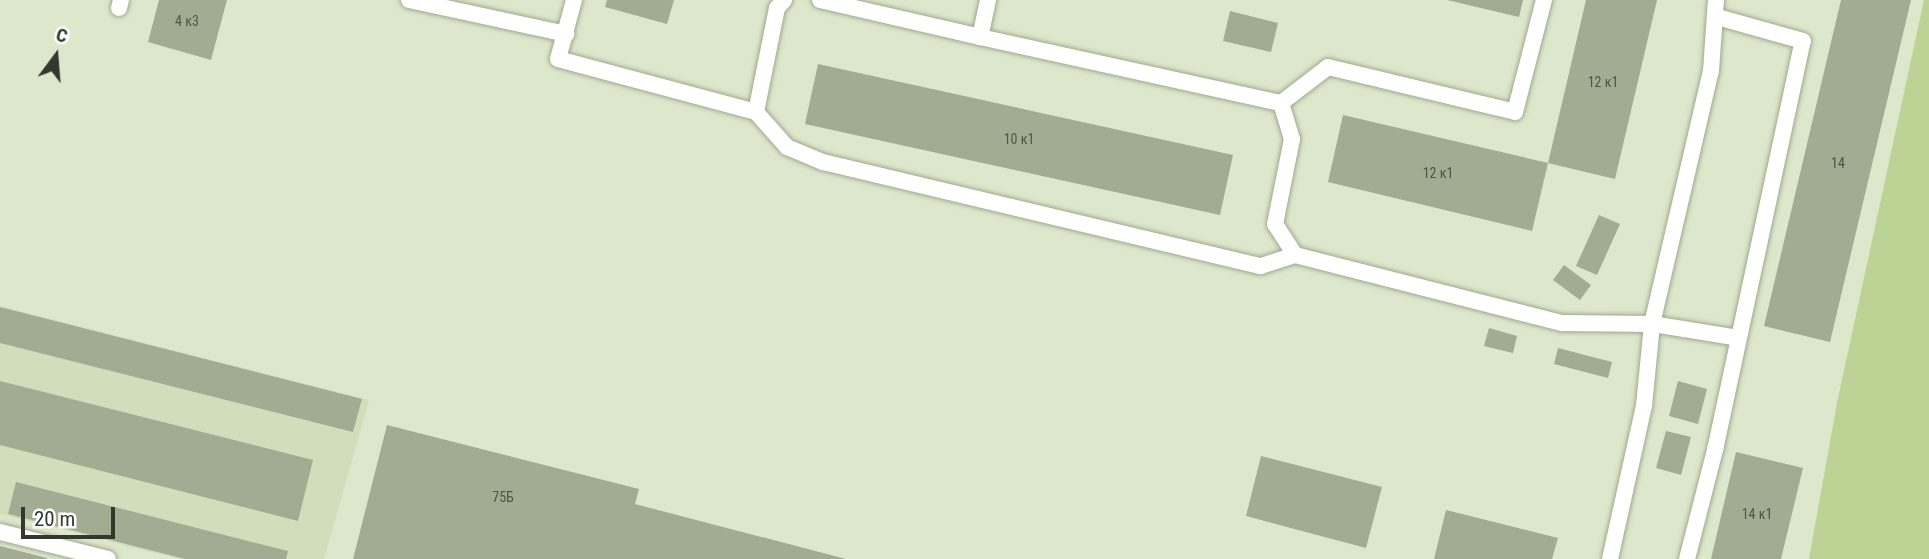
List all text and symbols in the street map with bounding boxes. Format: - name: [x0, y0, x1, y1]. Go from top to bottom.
- house number: 4 к3: [175, 13, 199, 29]
- north arrow: [21, 21, 91, 91]
- text: С: [54, 23, 70, 48]
- house number: 12 к1: [1588, 74, 1618, 90]
- house number: 10 к1: [1004, 131, 1034, 147]
- house number: 14: [1831, 155, 1845, 171]
- house number: 12 к1: [1423, 165, 1453, 181]
- house number: 75Б: [492, 489, 514, 505]
- scale bar: [24, 492, 119, 536]
- house number: 14 к1: [1742, 506, 1772, 522]
- text: 20 m: [34, 507, 75, 531]

